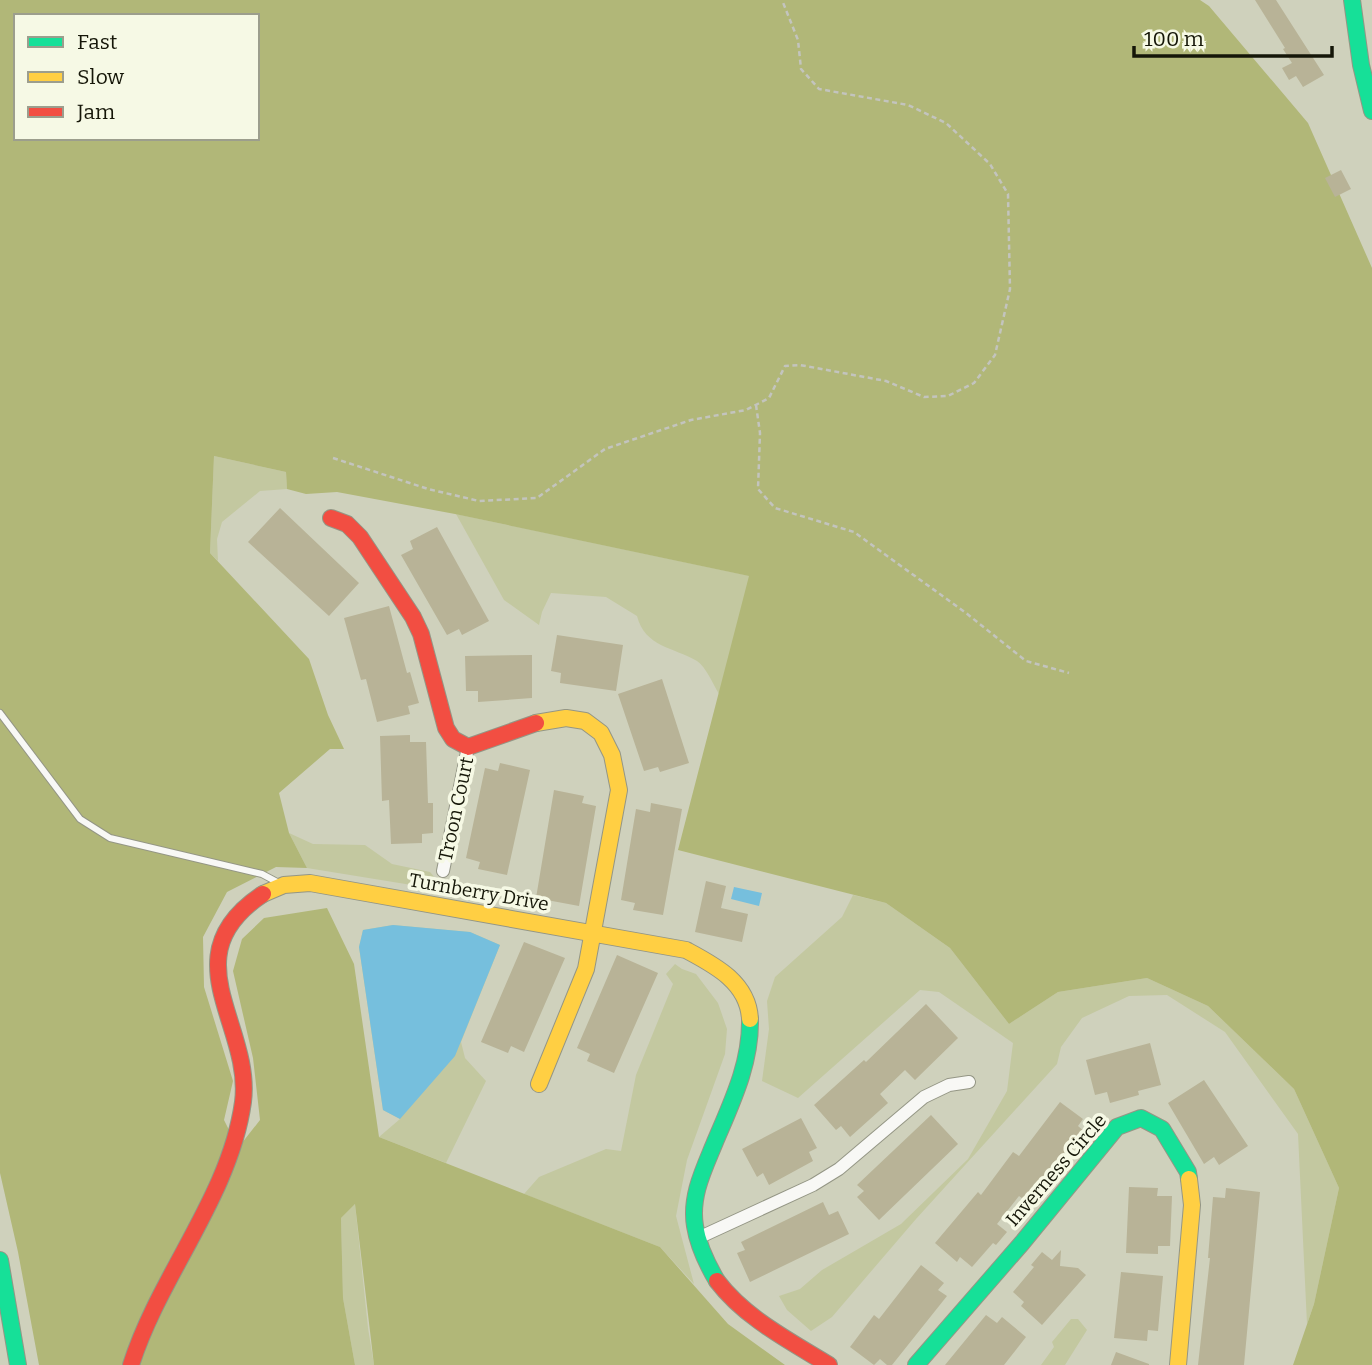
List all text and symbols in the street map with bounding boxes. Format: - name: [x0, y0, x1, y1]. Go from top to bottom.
- legend: [14, 14, 259, 140]
- scale bar: [1134, 14, 1332, 58]
- text: 100 m: [1144, 26, 1204, 52]
- text: Fast: [77, 29, 118, 55]
- text: Slow: [77, 64, 124, 90]
- text: Jam: [76, 99, 115, 125]
- street label: Troon Court: [434, 755, 478, 863]
- street label: Turnberry Drive: [407, 868, 551, 916]
- street label: Inverness Circle: [1001, 1109, 1111, 1231]

